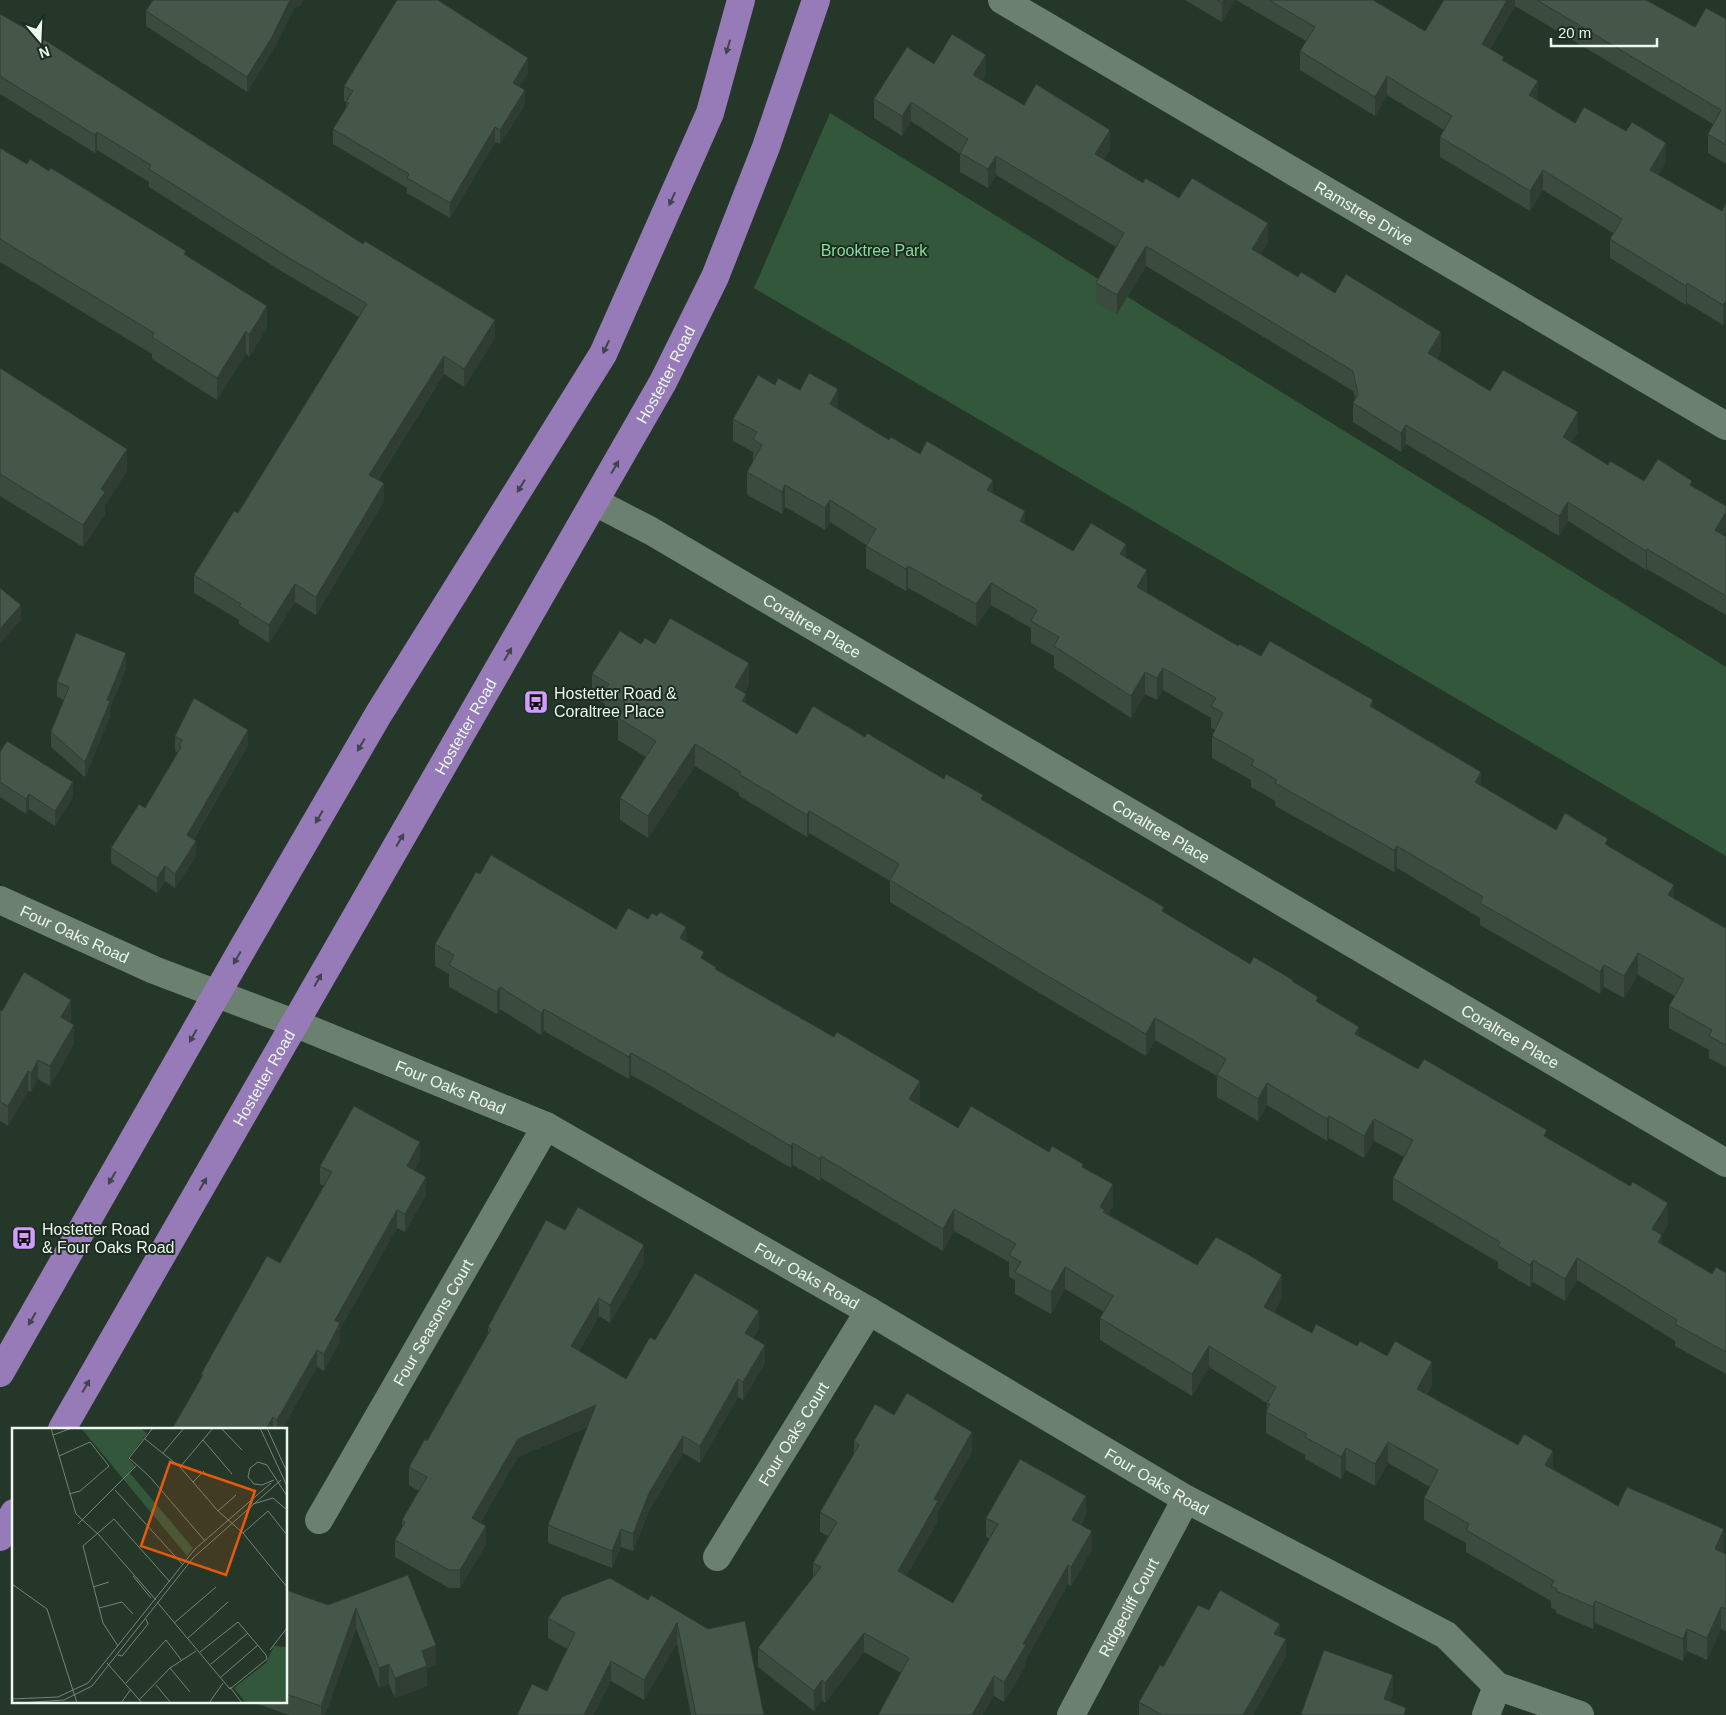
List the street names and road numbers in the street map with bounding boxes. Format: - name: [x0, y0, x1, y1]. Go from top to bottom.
- street label: Ramstree Drive: [1312, 177, 1416, 249]
- street label: Hostetter Road: [633, 323, 698, 426]
- street label: Coraltree Place: [760, 590, 864, 661]
- street label: Hostetter Road: [431, 676, 499, 777]
- street label: Coraltree Place: [1109, 796, 1213, 866]
- street label: Four Oaks Road: [18, 902, 132, 966]
- street label: Coraltree Place: [1459, 1001, 1562, 1072]
- street label: Hostetter Road: [229, 1027, 298, 1129]
- street label: Four Oaks Road: [393, 1057, 508, 1117]
- street label: Four Oaks Road: [752, 1239, 862, 1312]
- street label: Four Seasons Court: [390, 1256, 476, 1389]
- street label: Four Oaks Court: [755, 1378, 832, 1488]
- street label: Four Oaks Road: [1102, 1444, 1212, 1518]
- street label: Ridgecliff Court: [1095, 1555, 1162, 1659]

